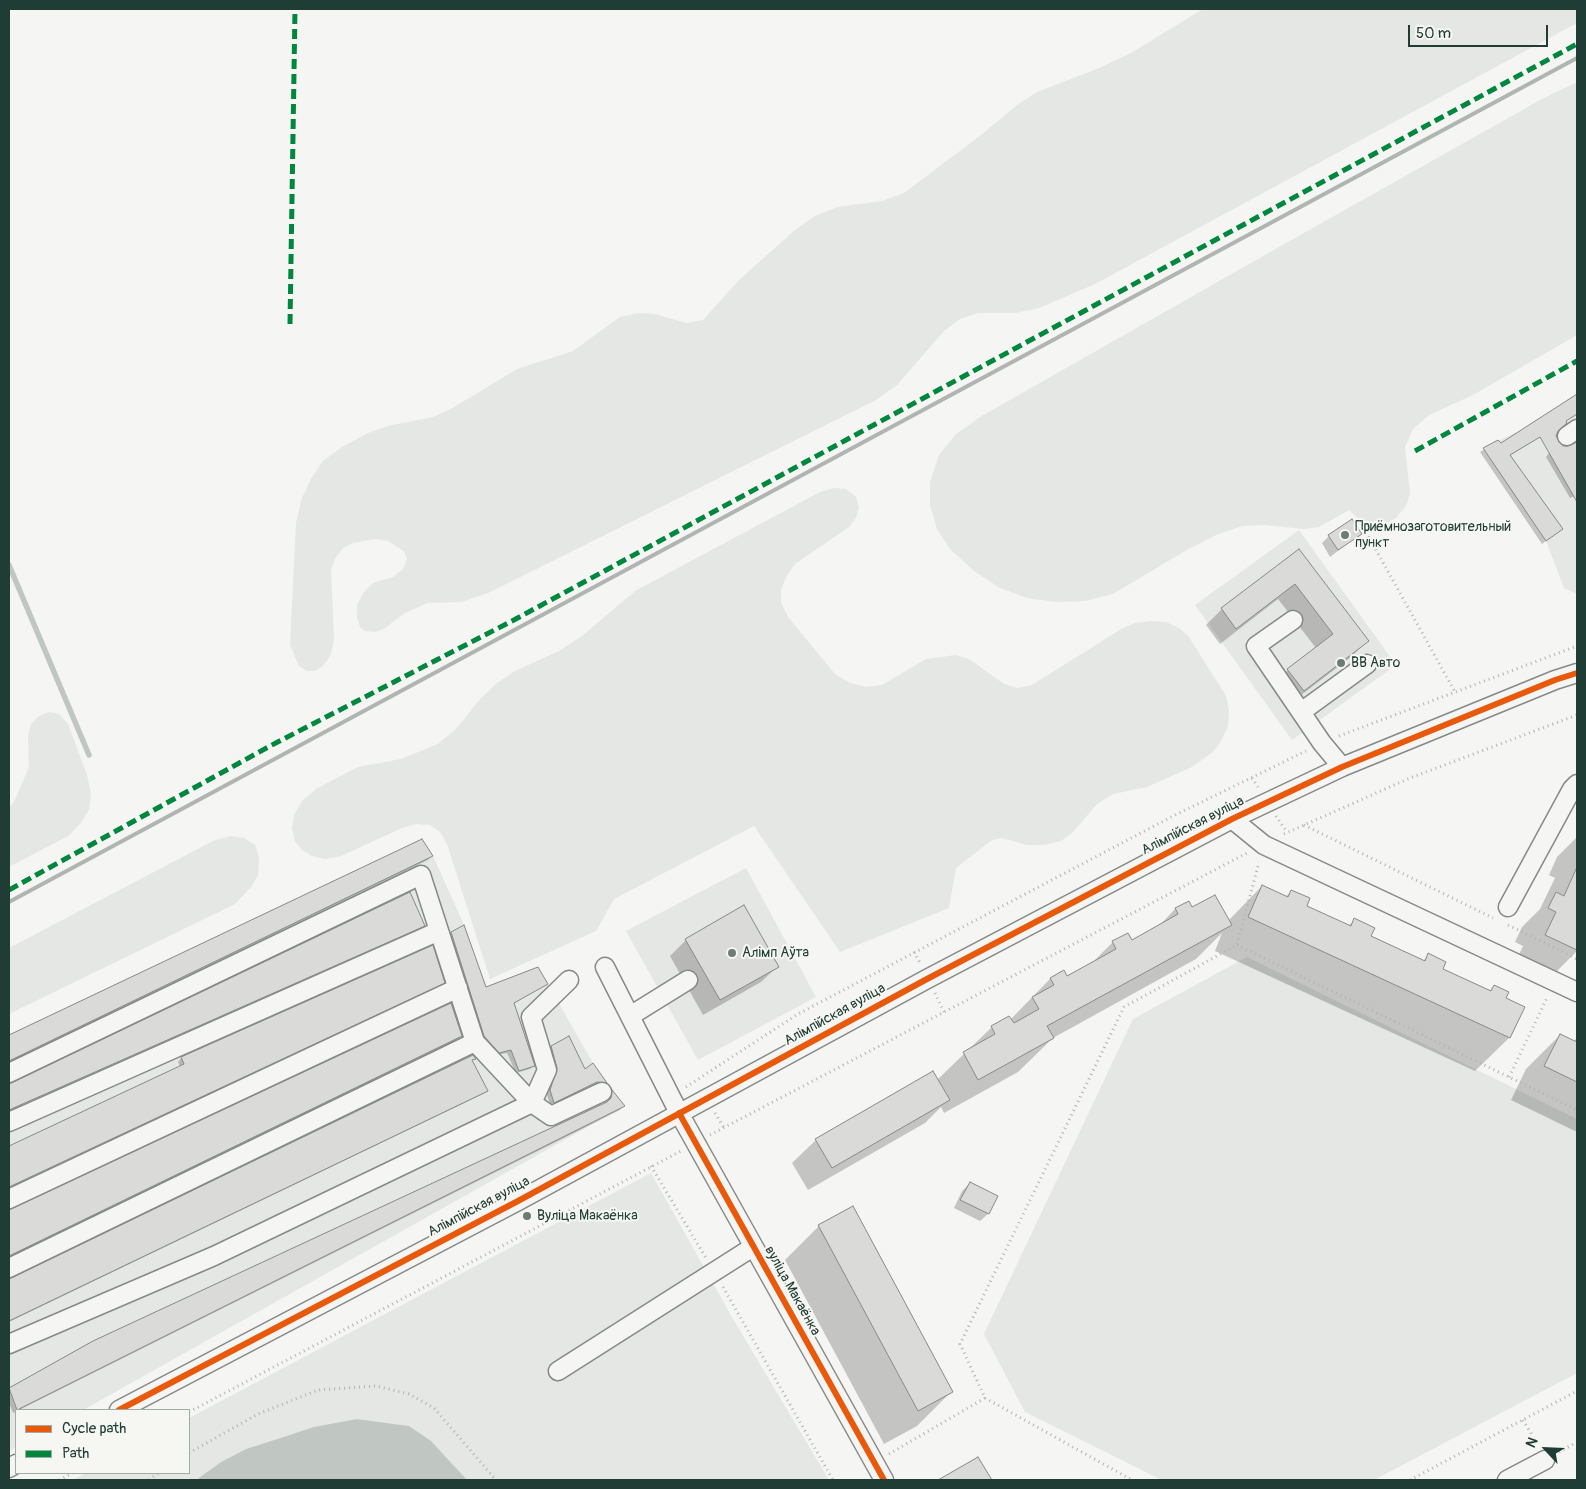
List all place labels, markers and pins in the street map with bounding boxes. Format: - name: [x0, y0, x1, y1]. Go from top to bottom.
- place label: Приёмнозаготовительный пункт: [1355, 519, 1511, 552]
- marker: Приёмнозаготовительный пункт: [1339, 529, 1351, 541]
- place label: ВВ Авто: [1351, 655, 1400, 671]
- marker: ВВ Авто: [1335, 657, 1347, 669]
- place label: Алімп Аўта: [742, 945, 809, 961]
- marker: Алімп Аўта: [726, 947, 738, 959]
- place label: Вуліца Макаёнка: [537, 1208, 638, 1224]
- marker: Вуліца Макаёнка: [521, 1210, 533, 1222]

